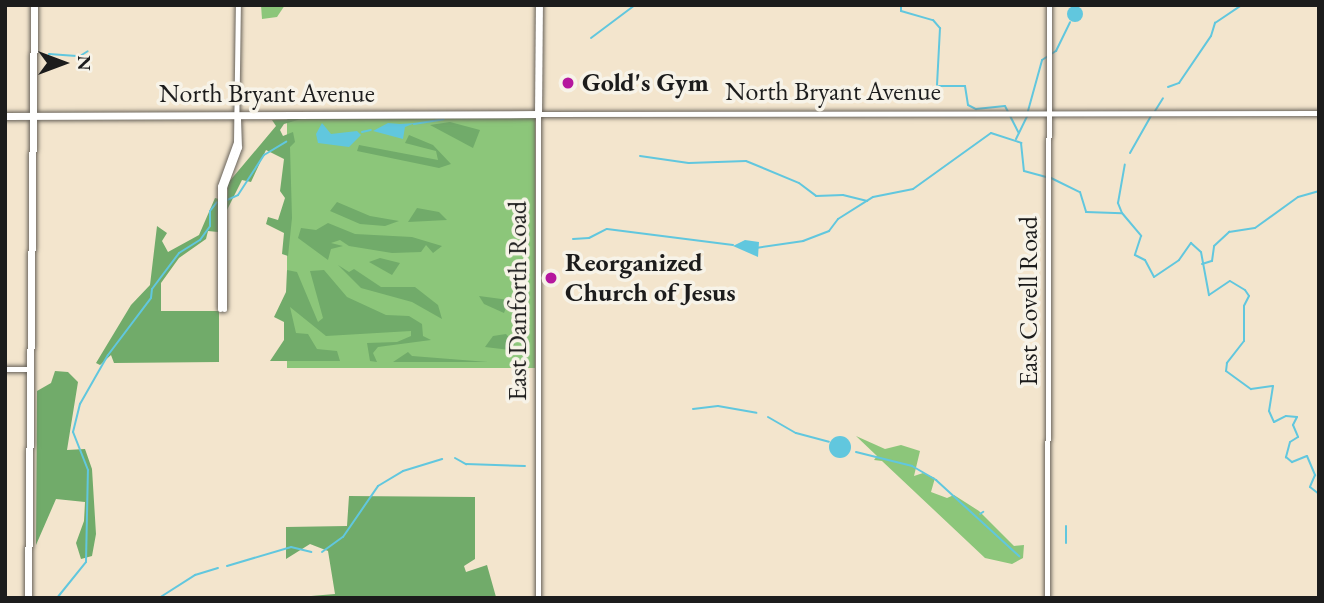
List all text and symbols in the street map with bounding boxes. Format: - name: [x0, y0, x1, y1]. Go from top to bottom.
- north arrow: [28, 28, 98, 98]
- text: N: [72, 55, 97, 71]
- place label: Gold's Gym: [582, 67, 709, 99]
- marker: Gold's Gym: [560, 75, 576, 91]
- street label: North Bryant Avenue: [725, 76, 941, 108]
- street label: North Bryant Avenue: [159, 78, 375, 110]
- street label: East Danforth Road: [502, 201, 534, 401]
- street label: East Covell Road: [1013, 216, 1045, 386]
- place label: Reorganized Church of Jesus: [565, 247, 736, 308]
- marker: Reorganized Church of Jesus: [543, 270, 559, 286]

